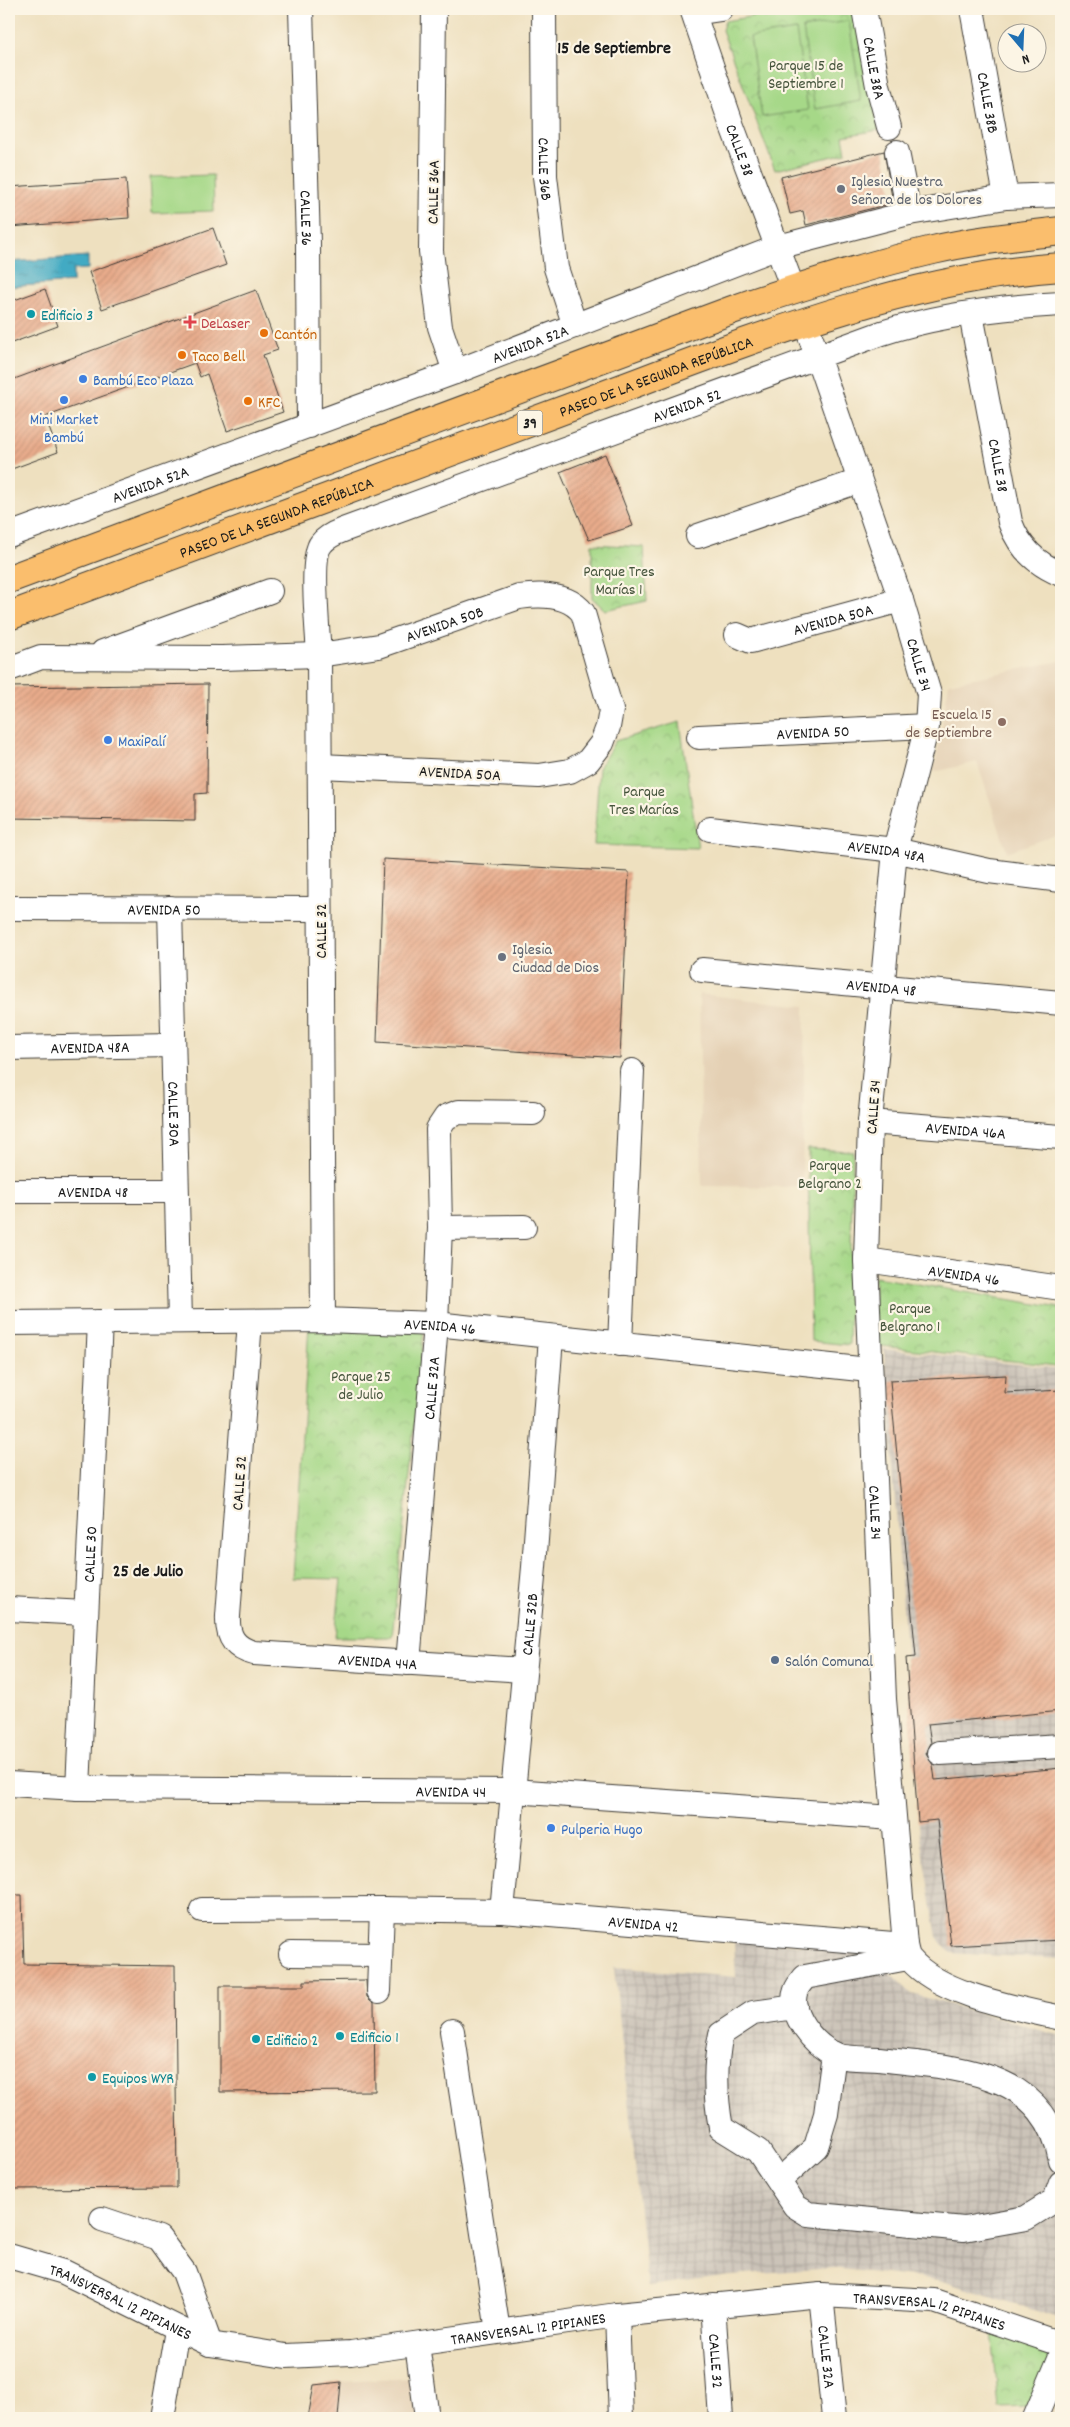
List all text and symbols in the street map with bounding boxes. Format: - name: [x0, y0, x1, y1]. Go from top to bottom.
- north arrow: [998, 22, 1048, 72]
- street label: CALLE 38A: [855, 35, 890, 103]
- district label: 15 de Septiembre: [557, 37, 671, 62]
- text: N: [1019, 48, 1032, 69]
- park label: Parque 15 de Septiembre 1: [768, 55, 844, 96]
- street label: CALLE 38B: [970, 70, 1003, 135]
- street label: CALLE 38: [718, 121, 759, 180]
- street label: CALLE 36B: [531, 137, 557, 202]
- street label: CALLE 36A: [422, 159, 447, 224]
- place label: Iglesia Nuestra Señora de los Dolores: [851, 171, 983, 212]
- marker: Iglesia Nuestra Señora de los Dolores: [835, 183, 847, 195]
- street label: CALLE 36: [292, 190, 317, 246]
- place label: Edificio 3: [41, 305, 93, 328]
- marker: Edificio 3: [25, 308, 37, 320]
- place label: DeLaser: [201, 313, 250, 336]
- marker: DeLaser: [183, 315, 197, 329]
- street label: AVENIDA 52A: [489, 320, 573, 371]
- place label: Cantón: [274, 324, 317, 347]
- marker: Cantón: [258, 327, 270, 339]
- street label: PASEO DE LA SEGUNDA REPÚBLICA: [556, 331, 757, 425]
- place label: Taco Bell: [192, 346, 246, 369]
- marker: Taco Bell: [176, 349, 188, 361]
- place label: Bambú Eco Plaza: [93, 370, 194, 393]
- marker: Bambú Eco Plaza: [77, 373, 89, 385]
- street label: AVENIDA 52: [650, 384, 725, 430]
- place label: KFC: [258, 392, 281, 415]
- marker: Mini Market Bambú: [58, 394, 70, 406]
- marker: KFC: [242, 395, 254, 407]
- place label: Mini Market Bambú: [30, 409, 98, 450]
- road number: 39: [518, 410, 542, 436]
- street label: CALLE 38: [981, 437, 1013, 495]
- street label: AVENIDA 52A: [109, 461, 193, 510]
- street label: PASEO DE LA SEGUNDA REPÚBLICA: [177, 472, 378, 566]
- park label: Parque Tres Marías 1: [583, 561, 655, 602]
- street label: AVENIDA 50A: [791, 599, 876, 643]
- street label: AVENIDA 50B: [403, 601, 487, 650]
- street label: CALLE 34: [899, 636, 937, 694]
- place label: Escuela 15 de Septiembre: [906, 704, 992, 745]
- marker: Escuela 15 de Septiembre: [996, 716, 1008, 728]
- street label: AVENIDA 50: [776, 721, 850, 747]
- place label: MaxiPalí: [118, 731, 166, 754]
- marker: MaxiPalí: [102, 734, 114, 746]
- street label: AVENIDA 50A: [418, 761, 502, 788]
- park label: Parque Tres Marías: [609, 781, 679, 822]
- street label: AVENIDA 48A: [846, 836, 928, 871]
- street label: AVENIDA 50: [127, 899, 201, 923]
- street label: CALLE 32: [311, 904, 334, 958]
- place label: Iglesia Ciudad de Dios: [512, 939, 599, 980]
- marker: Iglesia Ciudad de Dios: [496, 951, 508, 963]
- street label: AVENIDA 48: [845, 974, 917, 1004]
- street label: AVENIDA 48A: [50, 1037, 130, 1061]
- street label: CALLE 34: [861, 1079, 888, 1135]
- street label: CALLE 30A: [160, 1081, 185, 1147]
- street label: AVENIDA 46A: [924, 1117, 1007, 1147]
- park label: Parque Belgrano 2: [798, 1155, 862, 1196]
- street label: AVENIDA 48: [58, 1182, 128, 1205]
- street label: AVENIDA 46: [926, 1260, 1001, 1293]
- park label: Parque Belgrano 1: [880, 1298, 940, 1339]
- street label: AVENIDA 46: [404, 1314, 477, 1342]
- street label: CALLE 32A: [419, 1355, 447, 1421]
- park label: Parque 25 de Julio: [331, 1366, 391, 1407]
- street label: CALLE 32: [227, 1455, 254, 1511]
- street label: CALLE 34: [861, 1485, 886, 1540]
- street label: CALLE 30: [79, 1526, 104, 1583]
- district label: 25 de Julio: [113, 1560, 183, 1585]
- street label: CALLE 32B: [517, 1592, 546, 1657]
- street label: AVENIDA 44A: [337, 1649, 418, 1677]
- place label: Salón Comunal: [785, 1651, 873, 1674]
- marker: Salón Comunal: [769, 1654, 781, 1666]
- street label: AVENIDA 44: [415, 1781, 486, 1805]
- place label: Pulperia Hugo: [561, 1819, 643, 1842]
- marker: Pulperia Hugo: [545, 1822, 557, 1834]
- street label: AVENIDA 42: [607, 1911, 680, 1940]
- place label: Edificio 1: [350, 2027, 399, 2050]
- place label: Edificio 2: [266, 2030, 318, 2053]
- marker: Edificio 1: [334, 2030, 346, 2042]
- marker: Edificio 2: [250, 2033, 262, 2045]
- place label: Equipos WYR: [102, 2068, 174, 2091]
- marker: Equipos WYR: [86, 2071, 98, 2083]
- street label: TRANSVERSAL 12 PIPIANES: [46, 2259, 195, 2347]
- street label: TRANSVERSAL 12 PIPIANES: [852, 2288, 1008, 2338]
- street label: TRANSVERSAL 12 PIPIANES: [449, 2308, 607, 2353]
- street label: CALLE 32A: [810, 2324, 840, 2390]
- street label: CALLE 32: [701, 2333, 728, 2389]

